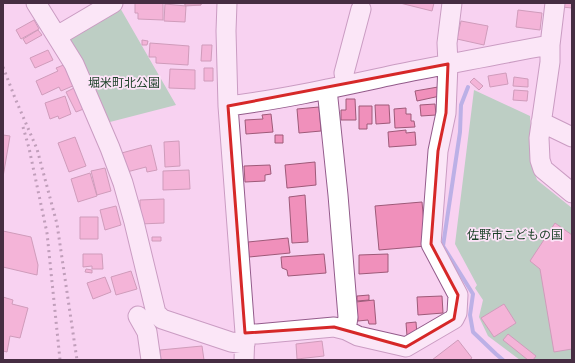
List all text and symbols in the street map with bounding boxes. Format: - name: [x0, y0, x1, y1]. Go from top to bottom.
- park label: 堀米町北公園: [88, 76, 160, 90]
- park label: 佐野市こどもの国: [467, 228, 563, 242]

